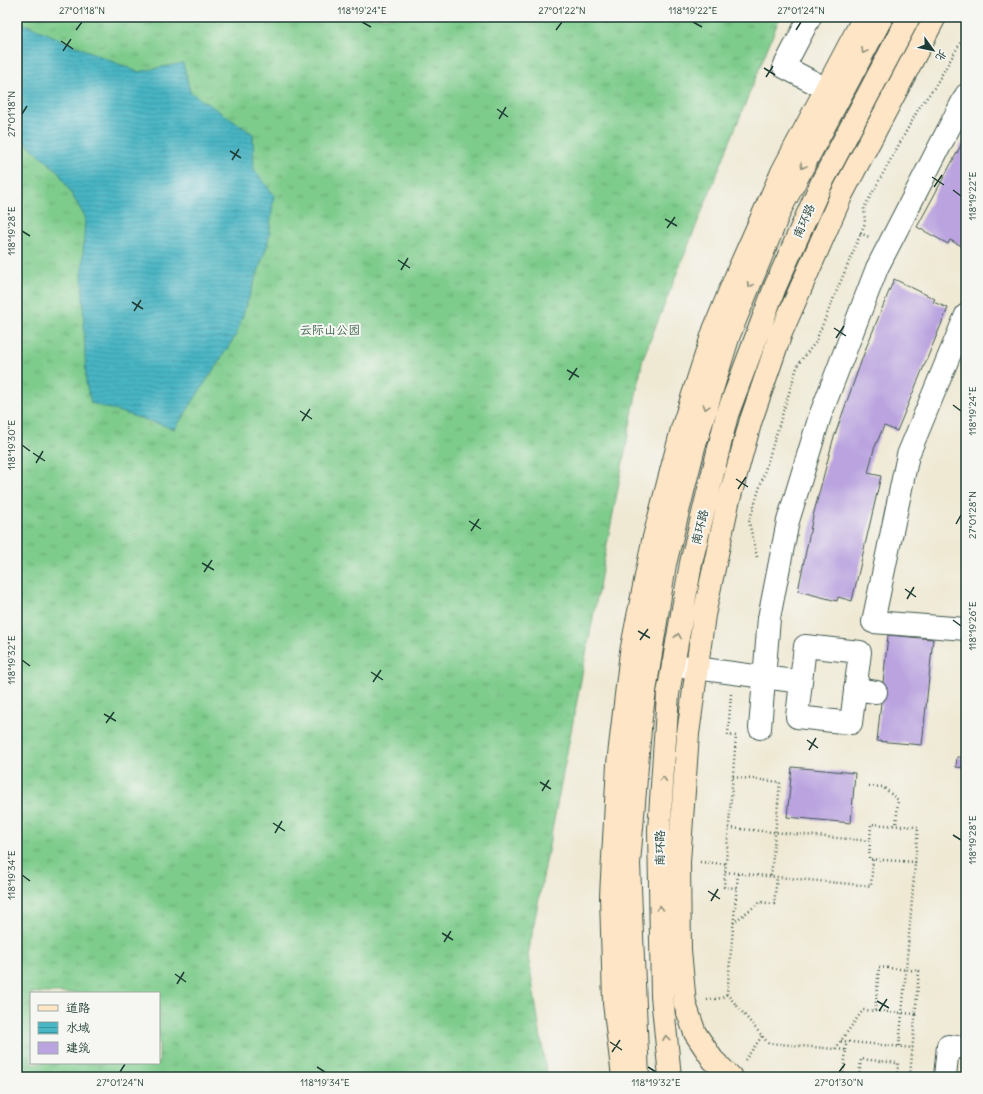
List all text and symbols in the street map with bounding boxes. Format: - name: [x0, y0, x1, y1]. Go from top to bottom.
- text: 27°01'18"N: [59, 4, 105, 17]
- text: 118°19'24"E: [337, 4, 387, 17]
- text: 27°01'22"N: [538, 4, 586, 17]
- text: 118°19'22"E: [669, 4, 718, 17]
- text: 27°01'24"N: [777, 4, 825, 17]
- north arrow: [913, 30, 953, 70]
- one-way arrow: [861, 47, 868, 55]
- text: 北: [933, 47, 950, 64]
- text: 27°01'18"N: [5, 91, 18, 137]
- one-way arrow: [800, 162, 808, 170]
- text: 118°19'22"E: [966, 171, 979, 220]
- street label: 南环路: [789, 201, 818, 240]
- text: 118°19'28"E: [5, 206, 18, 256]
- one-way arrow: [746, 281, 754, 288]
- park label: 云际山公园: [300, 322, 360, 337]
- text: 118°19'24"E: [966, 386, 979, 436]
- one-way arrow: [702, 403, 711, 410]
- text: 118°19'30"E: [5, 420, 18, 470]
- text: 27°01'28"N: [966, 491, 979, 539]
- street label: 南环路: [688, 508, 711, 546]
- text: 118°19'26"E: [966, 601, 979, 651]
- one-way arrow: [673, 632, 682, 639]
- text: 118°19'32"E: [5, 635, 18, 685]
- one-way arrow: [658, 776, 667, 782]
- text: 118°19'28"E: [966, 815, 979, 865]
- street label: 南环路: [652, 830, 667, 866]
- text: 118°19'34"E: [5, 850, 18, 900]
- one-way arrow: [656, 905, 665, 911]
- legend: [30, 992, 160, 1064]
- text: 道路: [66, 1000, 90, 1015]
- text: 水域: [66, 1020, 90, 1035]
- one-way arrow: [662, 1035, 671, 1041]
- text: 建筑: [66, 1040, 90, 1055]
- text: 27°01'24"N: [96, 1076, 144, 1089]
- text: 118°19'34"E: [300, 1076, 350, 1089]
- text: 118°19'32"E: [631, 1076, 681, 1089]
- text: 27°01'30"N: [815, 1076, 863, 1089]

